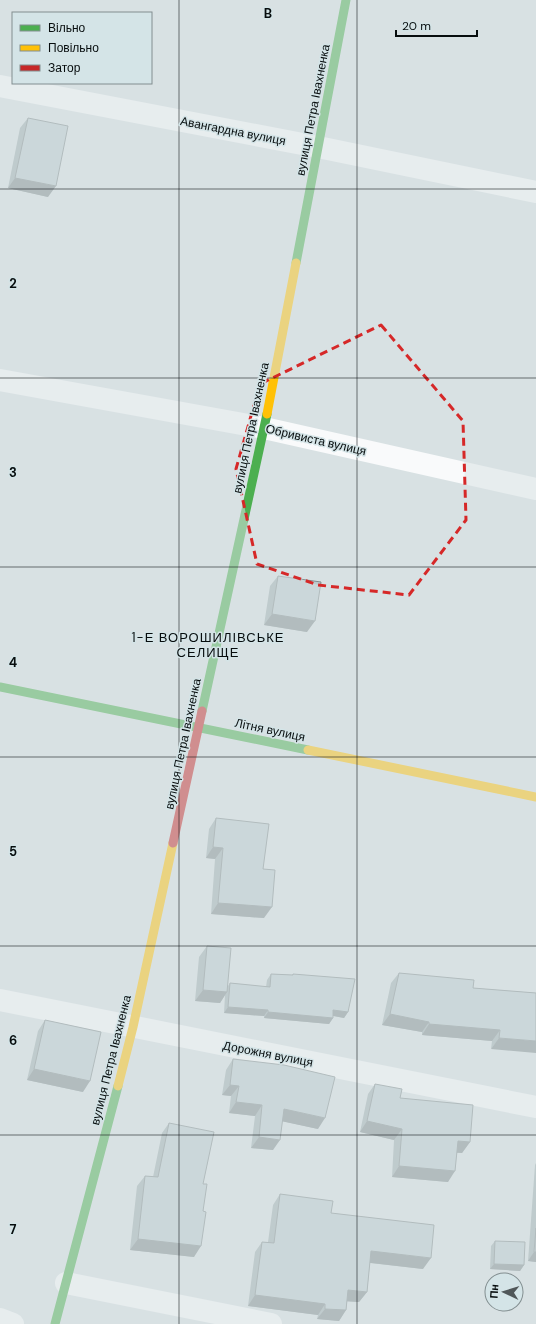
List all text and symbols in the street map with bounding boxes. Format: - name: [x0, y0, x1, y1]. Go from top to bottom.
- text: B: [264, 5, 272, 22]
- legend: [12, 12, 152, 84]
- scale bar: [396, 12, 477, 38]
- text: 20 m: [402, 18, 431, 34]
- text: Вільно: [48, 20, 86, 36]
- text: Повільно: [48, 40, 99, 56]
- street label: вулиця Петра Івахненка: [292, 43, 334, 177]
- text: Затор: [48, 60, 81, 76]
- street label: Авангардна вулиця: [179, 113, 287, 149]
- text: 2: [9, 275, 17, 292]
- street label: вулиця Петра Івахненка: [229, 361, 273, 495]
- street label: Обривиста вулиця: [264, 421, 368, 459]
- text: 3: [9, 464, 17, 481]
- district label: 1-Е ВОРОШИЛІВСЬКЕ СЕЛИЩЕ: [132, 629, 284, 661]
- text: 4: [9, 654, 17, 671]
- street label: вулиця Петра Івахненка: [161, 677, 205, 811]
- street label: Літня вулиця: [233, 715, 307, 745]
- text: 5: [9, 843, 17, 860]
- street label: вулиця Петра Івахненка: [87, 993, 135, 1127]
- text: 6: [9, 1032, 17, 1049]
- street label: Дорожня вулиця: [222, 1037, 314, 1071]
- text: 7: [10, 1221, 17, 1238]
- north arrow: [484, 1272, 524, 1312]
- text: Пн: [487, 1284, 502, 1299]

